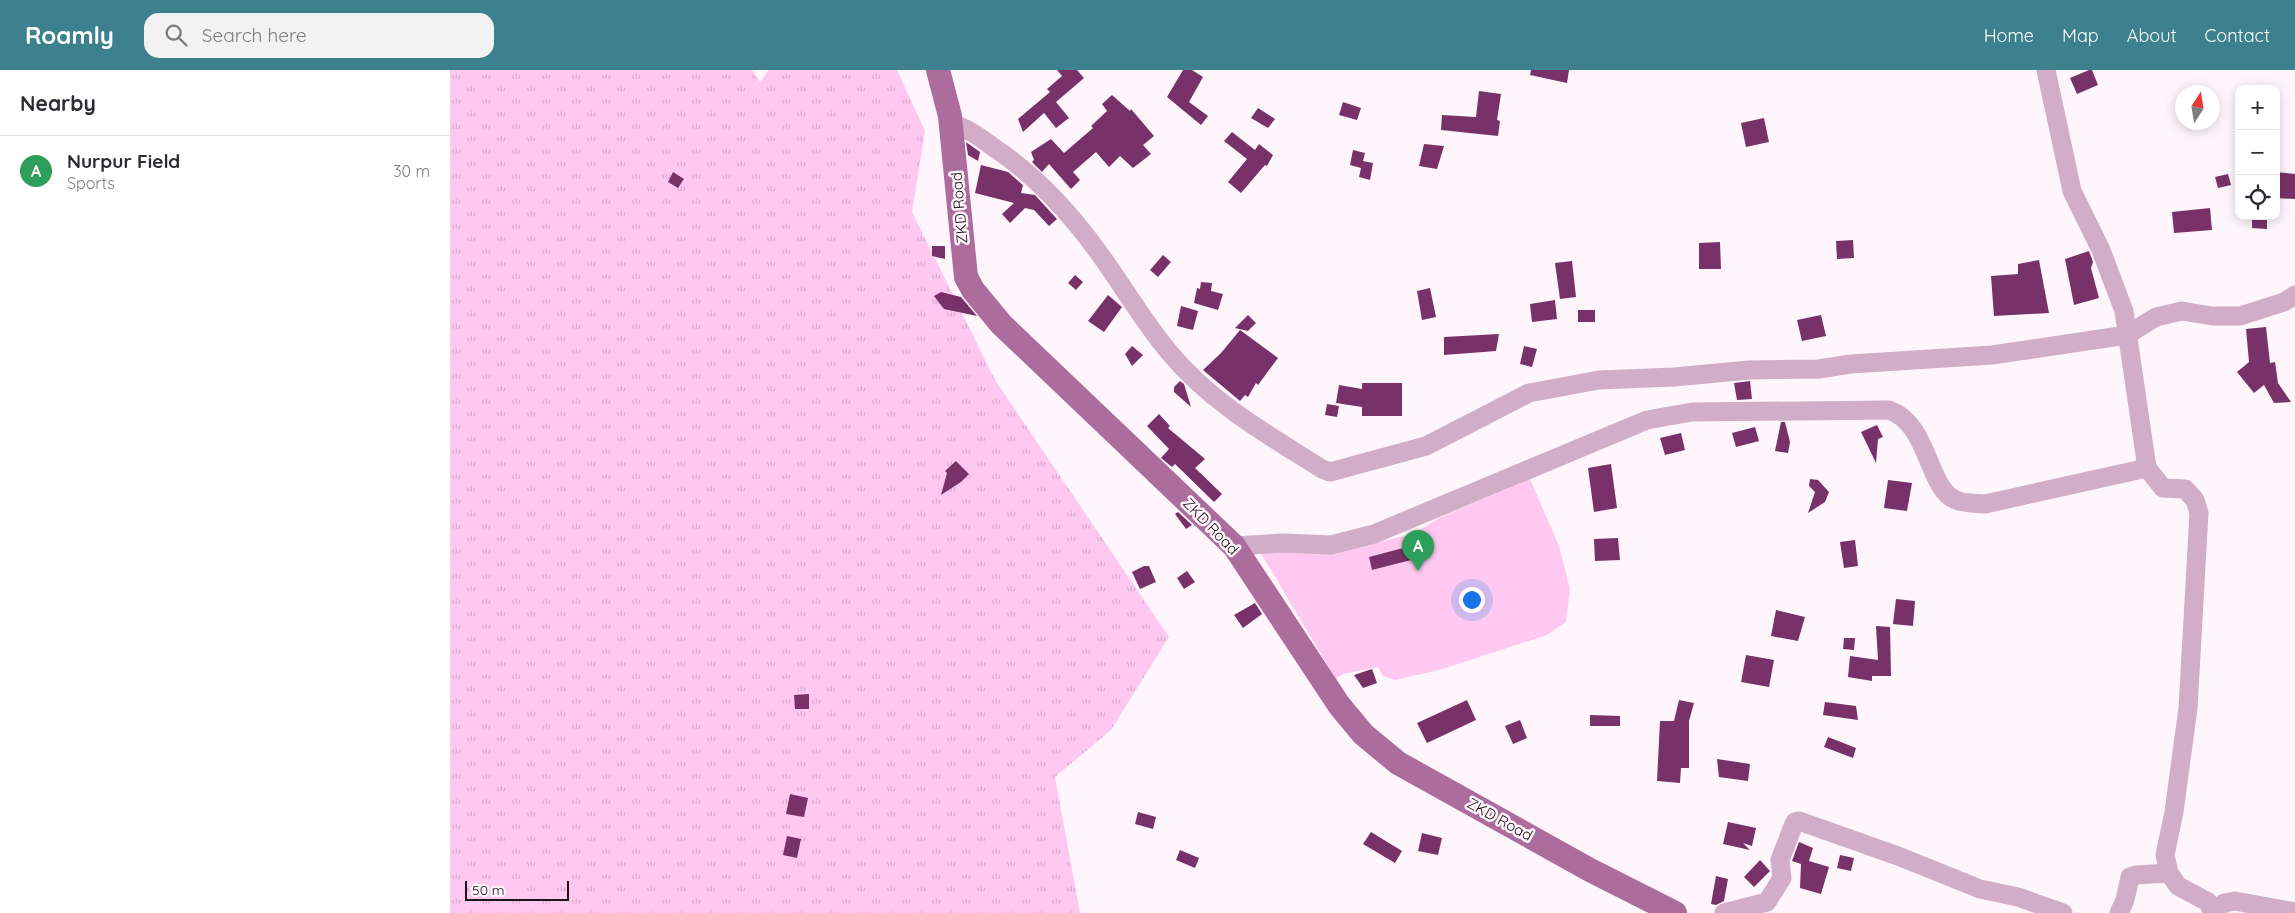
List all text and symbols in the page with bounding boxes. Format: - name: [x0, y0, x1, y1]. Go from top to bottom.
- search box: [144, 13, 494, 58]
- text: Roamly: [25, 20, 114, 50]
- icon: search: [162, 21, 190, 49]
- text: Search here: [202, 23, 307, 47]
- text: Home: [1984, 24, 2034, 47]
- text: Map: [2062, 24, 2099, 47]
- text: About: [2127, 24, 2177, 47]
- text: Contact: [2205, 24, 2270, 47]
- north arrow: [2175, 85, 2220, 130]
- map controls: [2235, 85, 2280, 220]
- button: +: [2235, 85, 2280, 130]
- text: Nearby: [20, 90, 96, 116]
- button: −: [2235, 130, 2280, 175]
- text: Nurpur Field: [67, 149, 180, 173]
- text: A: [31, 161, 41, 181]
- text: 30 m: [393, 161, 430, 181]
- street label: ZKD Road: [946, 171, 972, 245]
- text: Sports: [67, 173, 115, 193]
- button: locate: [2235, 175, 2280, 220]
- street label: ZKD Road: [1179, 494, 1243, 558]
- pin: A: [1402, 530, 1434, 571]
- your location: [1459, 587, 1485, 613]
- street label: ZKD Road: [1464, 793, 1536, 845]
- scale bar: [465, 878, 569, 901]
- text: 50 m: [472, 881, 505, 899]

